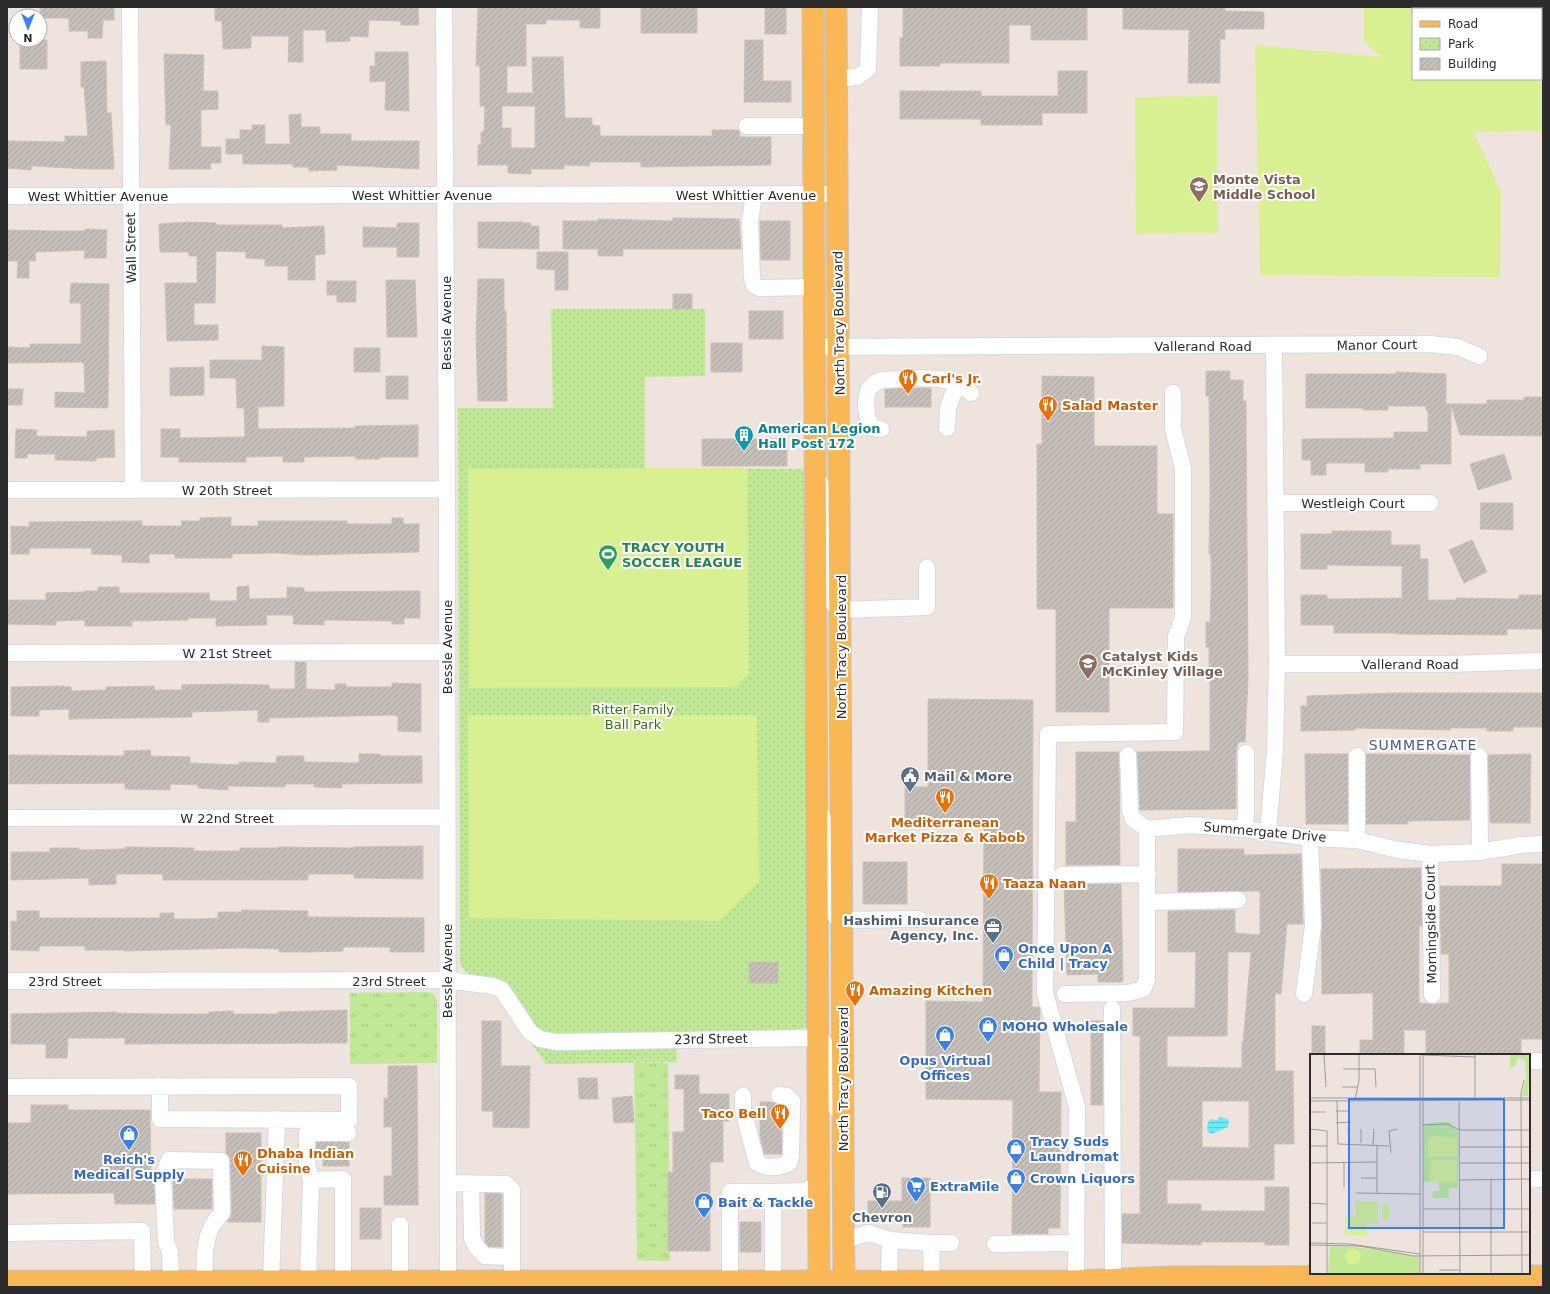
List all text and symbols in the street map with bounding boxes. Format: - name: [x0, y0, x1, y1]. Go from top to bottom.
- north arrow: [8, 8, 48, 48]
- legend: [1412, 8, 1542, 80]
- text: Road: [1448, 17, 1478, 31]
- text: N: [23, 31, 33, 44]
- text: Park: [1448, 37, 1474, 51]
- text: Building: [1448, 57, 1497, 71]
- place label: Monte Vista Middle School: [1213, 172, 1315, 202]
- school or university icon: Monte Vista Middle School: [1188, 175, 1210, 203]
- street label: West Whittier Avenue: [352, 188, 492, 203]
- street label: West Whittier Avenue: [676, 188, 816, 203]
- street label: West Whittier Avenue: [28, 189, 168, 204]
- street label: Wall Street: [123, 212, 139, 284]
- street label: North Tracy Boulevard: [830, 251, 848, 395]
- street label: Bessle Avenue: [439, 276, 454, 370]
- street label: Manor Court: [1337, 337, 1417, 353]
- street label: Vallerand Road: [1154, 339, 1252, 354]
- restaurant icon: Carl's Jr.: [897, 367, 919, 395]
- place label: Carl's Jr.: [922, 371, 982, 386]
- restaurant icon: Salad Master: [1037, 394, 1059, 422]
- place label: Salad Master: [1062, 398, 1159, 413]
- place label: American Legion Hall Post 172: [758, 421, 881, 451]
- building icon: American Legion Hall Post 172: [733, 424, 755, 452]
- street label: W 20th Street: [182, 483, 272, 498]
- street label: Westleigh Court: [1301, 496, 1405, 511]
- place label: TRACY YOUTH SOCCER LEAGUE: [622, 540, 742, 570]
- sports icon: TRACY YOUTH SOCCER LEAGUE: [597, 543, 619, 571]
- street label: North Tracy Boulevard: [834, 575, 849, 719]
- street label: Bessle Avenue: [440, 600, 455, 694]
- street label: W 21st Street: [182, 646, 272, 661]
- place label: Catalyst Kids McKinley Village: [1102, 649, 1223, 679]
- school or university icon: Catalyst Kids McKinley Village: [1077, 652, 1099, 680]
- street label: Vallerand Road: [1361, 657, 1459, 672]
- park label: Ritter Family Ball Park: [592, 702, 674, 732]
- district label: SUMMERGATE: [1369, 737, 1477, 753]
- public building icon: Mail & More: [899, 765, 921, 793]
- place label: Mail & More: [924, 769, 1012, 784]
- restaurant icon: Mediterranean Market Pizza & Kabob: [934, 786, 956, 814]
- street label: W 22nd Street: [180, 811, 274, 826]
- place label: Mediterranean Market Pizza & Kabob: [865, 815, 1025, 845]
- street label: Summergate Drive: [1203, 819, 1327, 845]
- street label: Morningside Court: [1422, 864, 1440, 984]
- restaurant icon: Taaza Naan: [978, 872, 1000, 900]
- place label: Taaza Naan: [1003, 876, 1086, 891]
- place label: Hashimi Insurance Agency, Inc.: [843, 913, 979, 943]
- office icon: Hashimi Insurance Agency, Inc.: [982, 916, 1004, 944]
- street label: Bessle Avenue: [440, 924, 455, 1018]
- place label: Once Upon A Child | Tracy: [1018, 941, 1112, 971]
- shop icon: Once Upon A Child | Tracy: [993, 944, 1015, 972]
- street label: 23rd Street: [28, 974, 102, 989]
- street label: 23rd Street: [352, 974, 426, 989]
- restaurant icon: Amazing Kitchen: [844, 979, 866, 1007]
- place label: Amazing Kitchen: [869, 983, 992, 998]
- street label: North Tracy Boulevard: [836, 1007, 851, 1151]
- shop icon: MOHO Wholesale: [977, 1015, 999, 1043]
- place label: MOHO Wholesale: [1002, 1019, 1128, 1034]
- shop icon: Opus Virtual Offices: [934, 1024, 956, 1052]
- street label: 23rd Street: [674, 1031, 748, 1047]
- place label: Opus Virtual Offices: [899, 1053, 991, 1083]
- inset map: [1310, 1054, 1530, 1274]
- restaurant icon: Taco Bell: [769, 1102, 791, 1130]
- place label: Taco Bell: [701, 1106, 766, 1121]
- shop icon: Reich's Medical Supply: [118, 1123, 140, 1151]
- place label: Tracy Suds Laundromat: [1030, 1134, 1119, 1164]
- shop icon: Tracy Suds Laundromat: [1005, 1137, 1027, 1165]
- place label: Dhaba Indian Cuisine: [257, 1146, 354, 1176]
- restaurant icon: Dhaba Indian Cuisine: [232, 1149, 254, 1177]
- place label: Reich's Medical Supply: [73, 1152, 185, 1182]
- shop icon: Crown Liquors: [1005, 1167, 1027, 1195]
- place label: Crown Liquors: [1030, 1171, 1135, 1186]
- supermarket icon: ExtraMile: [905, 1175, 927, 1203]
- place label: ExtraMile: [930, 1179, 1000, 1194]
- fuel station icon: Chevron: [871, 1181, 893, 1209]
- shop icon: Bait & Tackle: [693, 1191, 715, 1219]
- place label: Bait & Tackle: [718, 1195, 814, 1210]
- place label: Chevron: [852, 1210, 912, 1225]

